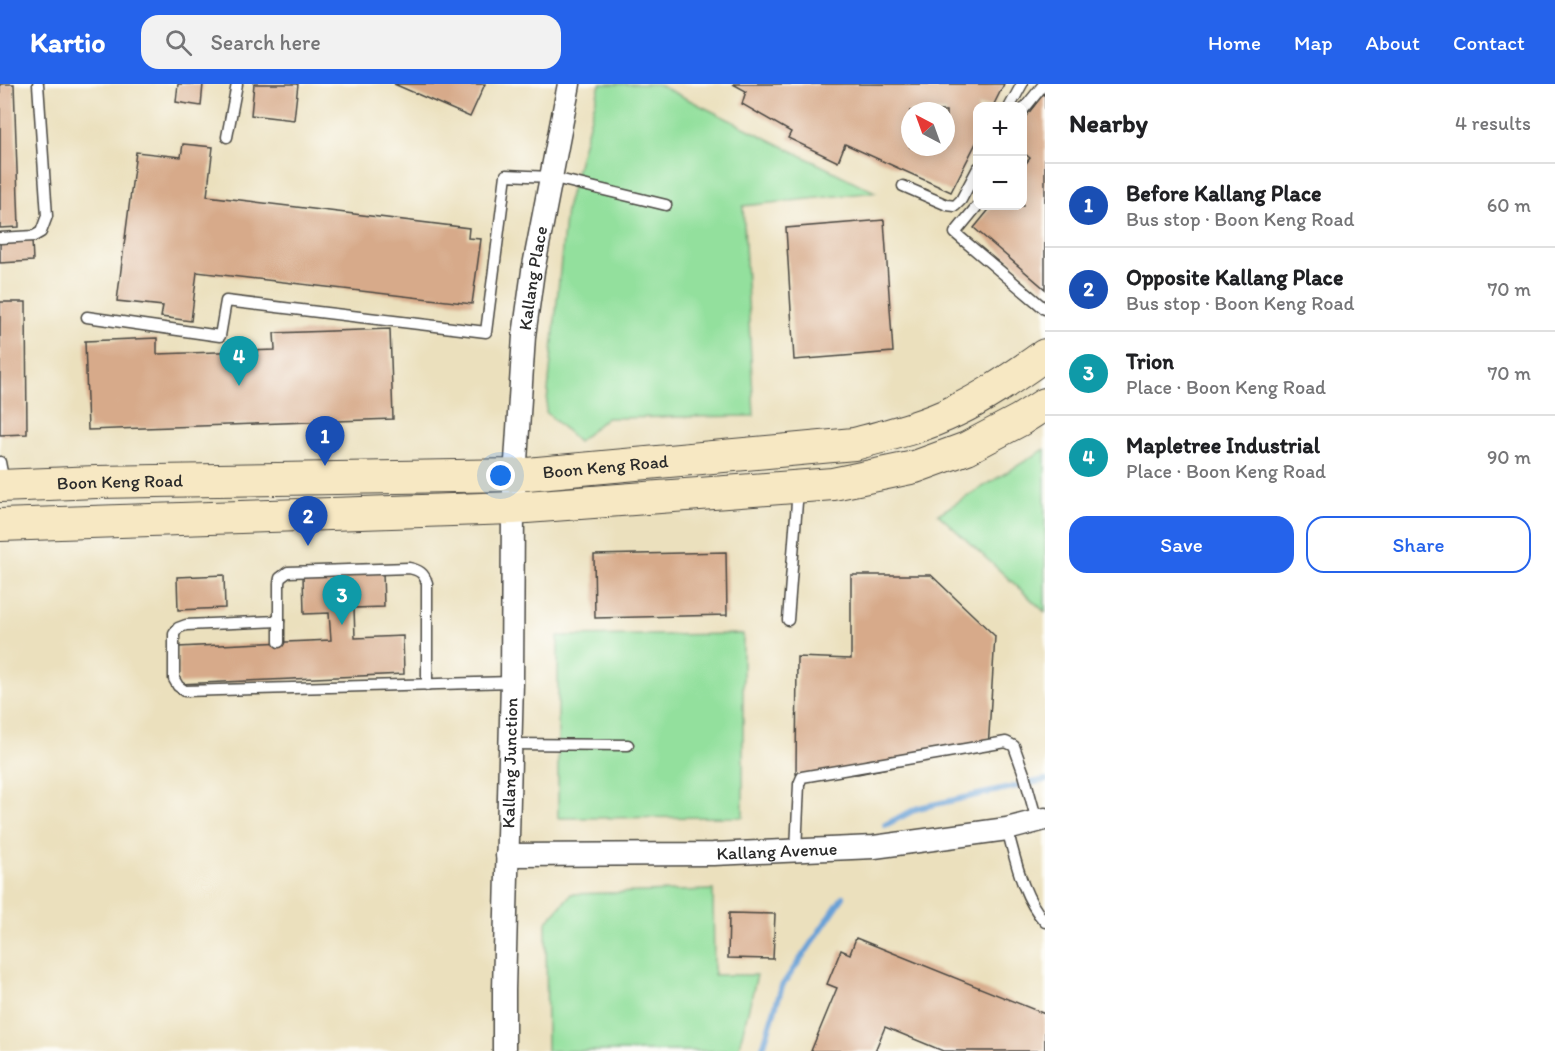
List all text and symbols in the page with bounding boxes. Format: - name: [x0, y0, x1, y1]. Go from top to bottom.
- search box: [141, 15, 561, 69]
- text: Kartio: [30, 25, 105, 59]
- icon: search: [162, 26, 195, 59]
- text: Search here: [210, 29, 321, 56]
- text: Home: [1208, 30, 1261, 55]
- text: Map: [1294, 30, 1333, 55]
- text: About: [1366, 30, 1420, 55]
- text: Contact: [1453, 30, 1525, 55]
- north arrow: [901, 102, 955, 156]
- map controls: [973, 102, 1027, 210]
- button: +: [973, 102, 1027, 156]
- text: Nearby: [1069, 107, 1148, 139]
- text: 4 results: [1455, 111, 1531, 135]
- button: −: [973, 156, 1027, 210]
- text: Before Kallang Place: [1126, 180, 1322, 207]
- text: 1: [1084, 193, 1093, 217]
- text: 60 m: [1487, 193, 1531, 217]
- text: Bus stop · Boon Keng Road: [1126, 207, 1354, 231]
- street label: Kallang Place: [514, 224, 552, 332]
- text: Opposite Kallang Place: [1126, 264, 1343, 291]
- text: 2: [1083, 277, 1094, 301]
- text: 70 m: [1487, 277, 1531, 301]
- text: Bus stop · Boon Keng Road: [1126, 291, 1354, 315]
- pin: 4: [220, 336, 258, 386]
- text: Trion: [1126, 348, 1174, 375]
- text: 3: [1083, 361, 1094, 385]
- text: 70 m: [1487, 361, 1531, 385]
- text: Place · Boon Keng Road: [1126, 375, 1326, 399]
- pin: 1: [306, 416, 344, 466]
- text: Mapletree Industrial: [1126, 432, 1320, 459]
- text: 4: [1082, 445, 1095, 469]
- text: 90 m: [1487, 445, 1531, 469]
- street label: Boon Keng Road: [542, 450, 669, 484]
- text: Place · Boon Keng Road: [1126, 459, 1326, 483]
- your location: [486, 461, 515, 490]
- street label: Boon Keng Road: [56, 470, 183, 495]
- pin: 2: [288, 496, 328, 546]
- button: Save: [1069, 516, 1294, 573]
- button: Share: [1306, 516, 1531, 573]
- pin: 3: [322, 576, 362, 625]
- street label: Kallang Junction: [497, 697, 523, 829]
- street label: Kallang Avenue: [716, 838, 838, 865]

